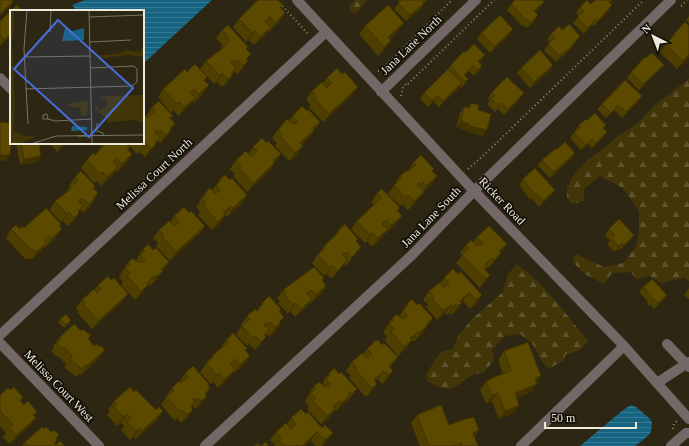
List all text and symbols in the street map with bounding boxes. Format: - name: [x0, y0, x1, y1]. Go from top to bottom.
- inset map: [10, 10, 144, 144]
- street label: Jana Lane North: [378, 12, 444, 78]
- north arrow: [633, 16, 673, 56]
- text: N: [639, 21, 653, 36]
- street label: Melissa Court North: [113, 135, 195, 213]
- street label: Ricker Road: [476, 174, 528, 228]
- street label: Jana Lane South: [398, 184, 464, 250]
- street label: Melissa Court West: [21, 347, 97, 425]
- scale bar: [545, 404, 636, 430]
- text: 50 m: [551, 411, 576, 425]

